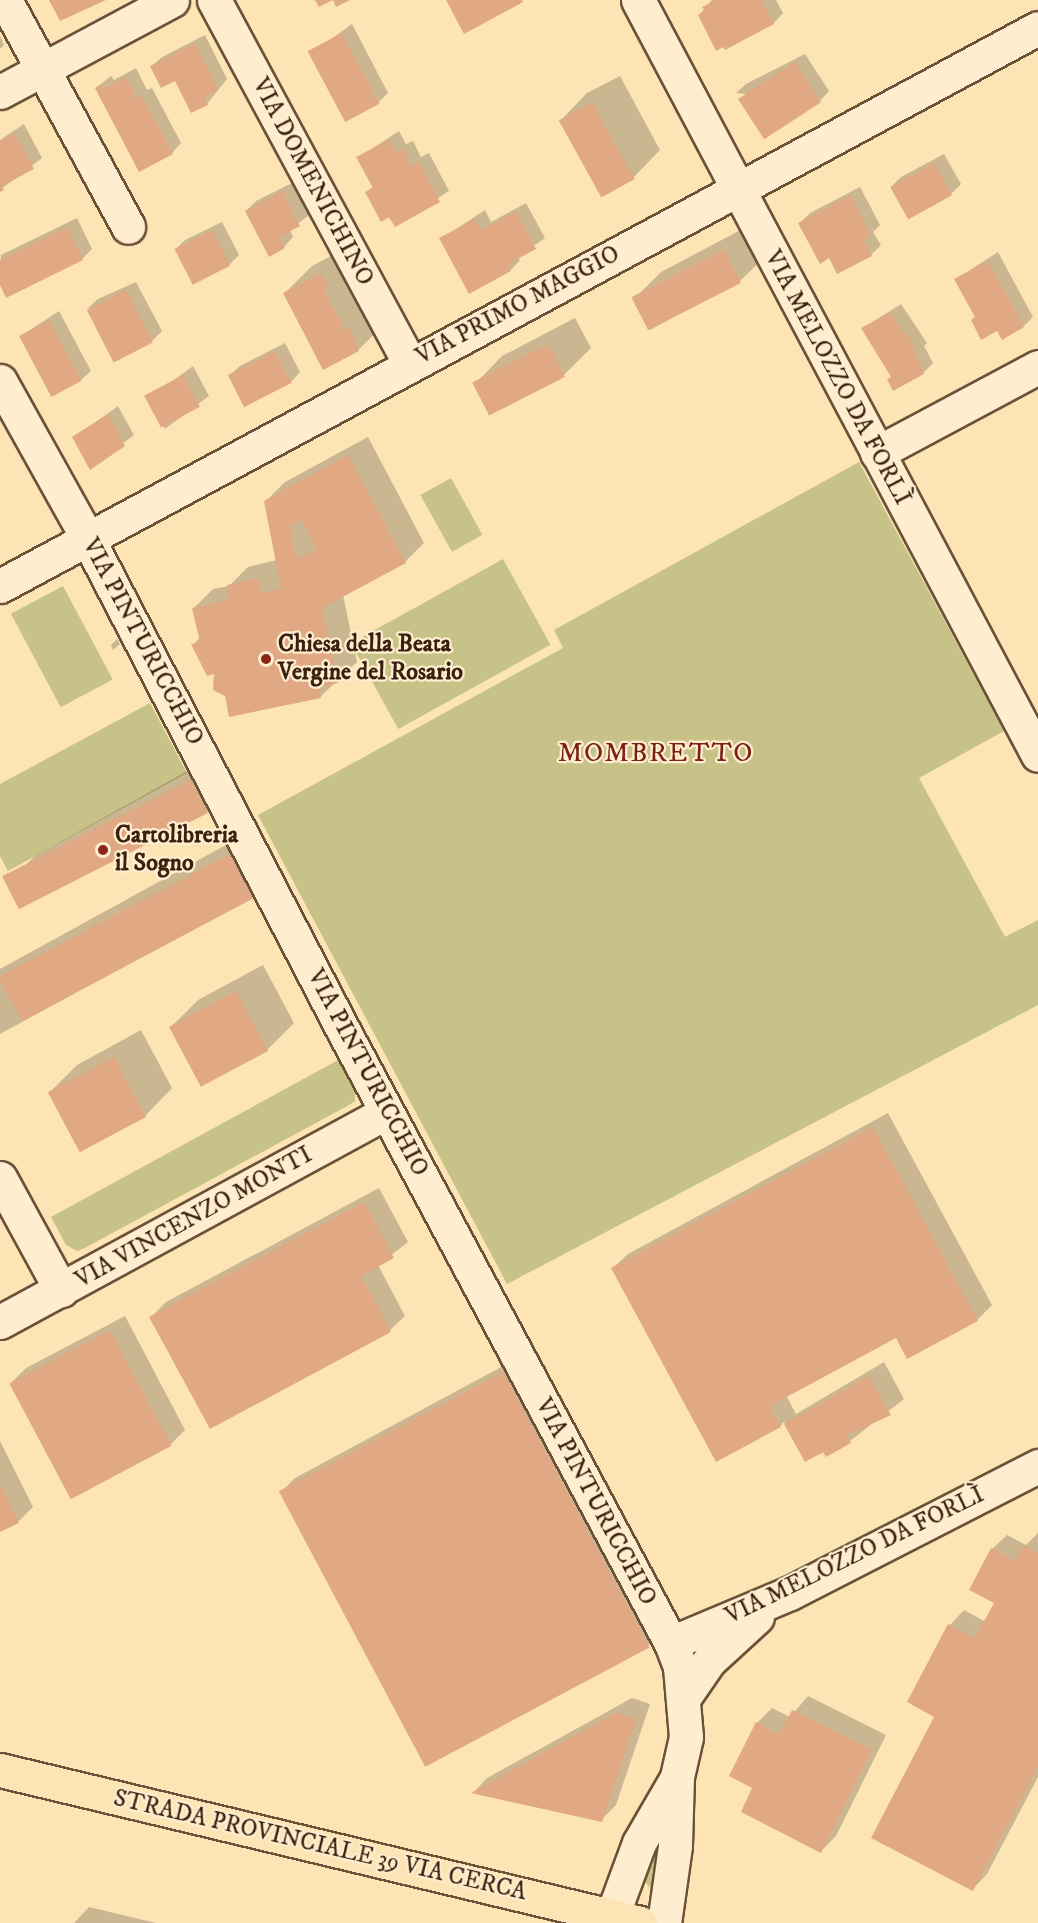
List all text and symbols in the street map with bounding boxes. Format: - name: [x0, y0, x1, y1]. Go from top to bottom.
- street label: VIA DOMENICHINO: [245, 73, 379, 291]
- street label: VIA PRIMO MAGGIO: [411, 240, 625, 372]
- street label: VIA MELOZZO DA FORLÌ: [758, 246, 916, 510]
- street label: VIA PINTURICCHIO: [75, 534, 209, 750]
- place label: Chiesa della Beata Vergine del Rosario: [278, 631, 463, 687]
- marker: Chiesa della Beata Vergine del Rosario: [259, 652, 273, 666]
- district label: MOMBRETTO: [558, 738, 754, 770]
- place label: Cartolibreria il Sogno: [115, 822, 238, 878]
- marker: Cartolibreria il Sogno: [96, 843, 110, 857]
- street label: VIA PINTURICCHIO: [300, 965, 434, 1181]
- street label: VIA VINCENZO MONTI: [70, 1141, 318, 1295]
- street label: VIA PINTURICCHIO: [528, 1394, 662, 1610]
- street label: VIA MELOZZO DA FORLÌ: [721, 1481, 989, 1631]
- street label: STRADA PROVINCIALE 39 VIA CERCA: [111, 1784, 529, 1908]

